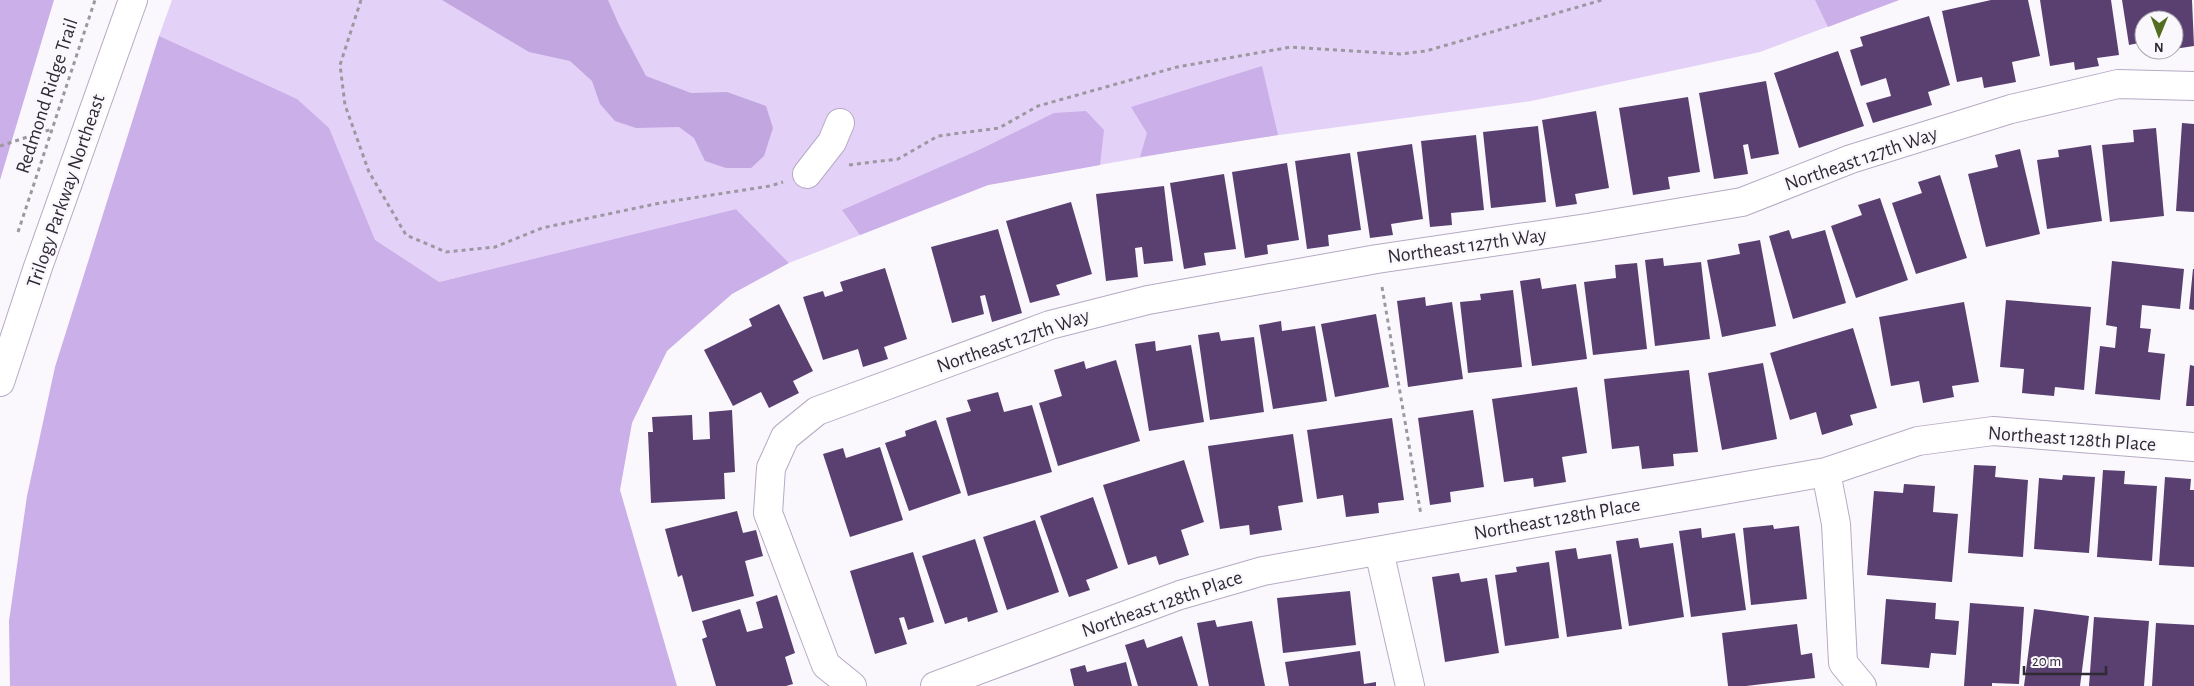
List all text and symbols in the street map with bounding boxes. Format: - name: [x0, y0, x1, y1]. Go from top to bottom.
- north arrow: [2134, 10, 2184, 60]
- street label: Redmond Ridge Trail: [12, 16, 82, 176]
- text: N: [2154, 40, 2164, 54]
- street label: Trilogy Parkway Northeast: [23, 91, 109, 290]
- street label: Northeast 127th Way: [1782, 123, 1940, 195]
- street label: Northeast 127th Way: [1386, 225, 1548, 267]
- street label: Northeast 127th Way: [934, 305, 1092, 377]
- street label: Northeast 128th Place: [1987, 423, 2157, 455]
- street label: Northeast 128th Place: [1472, 495, 1642, 543]
- street label: Northeast 128th Place: [1079, 567, 1245, 641]
- scale bar: [2024, 644, 2106, 676]
- text: 20 m: [2032, 654, 2061, 669]

